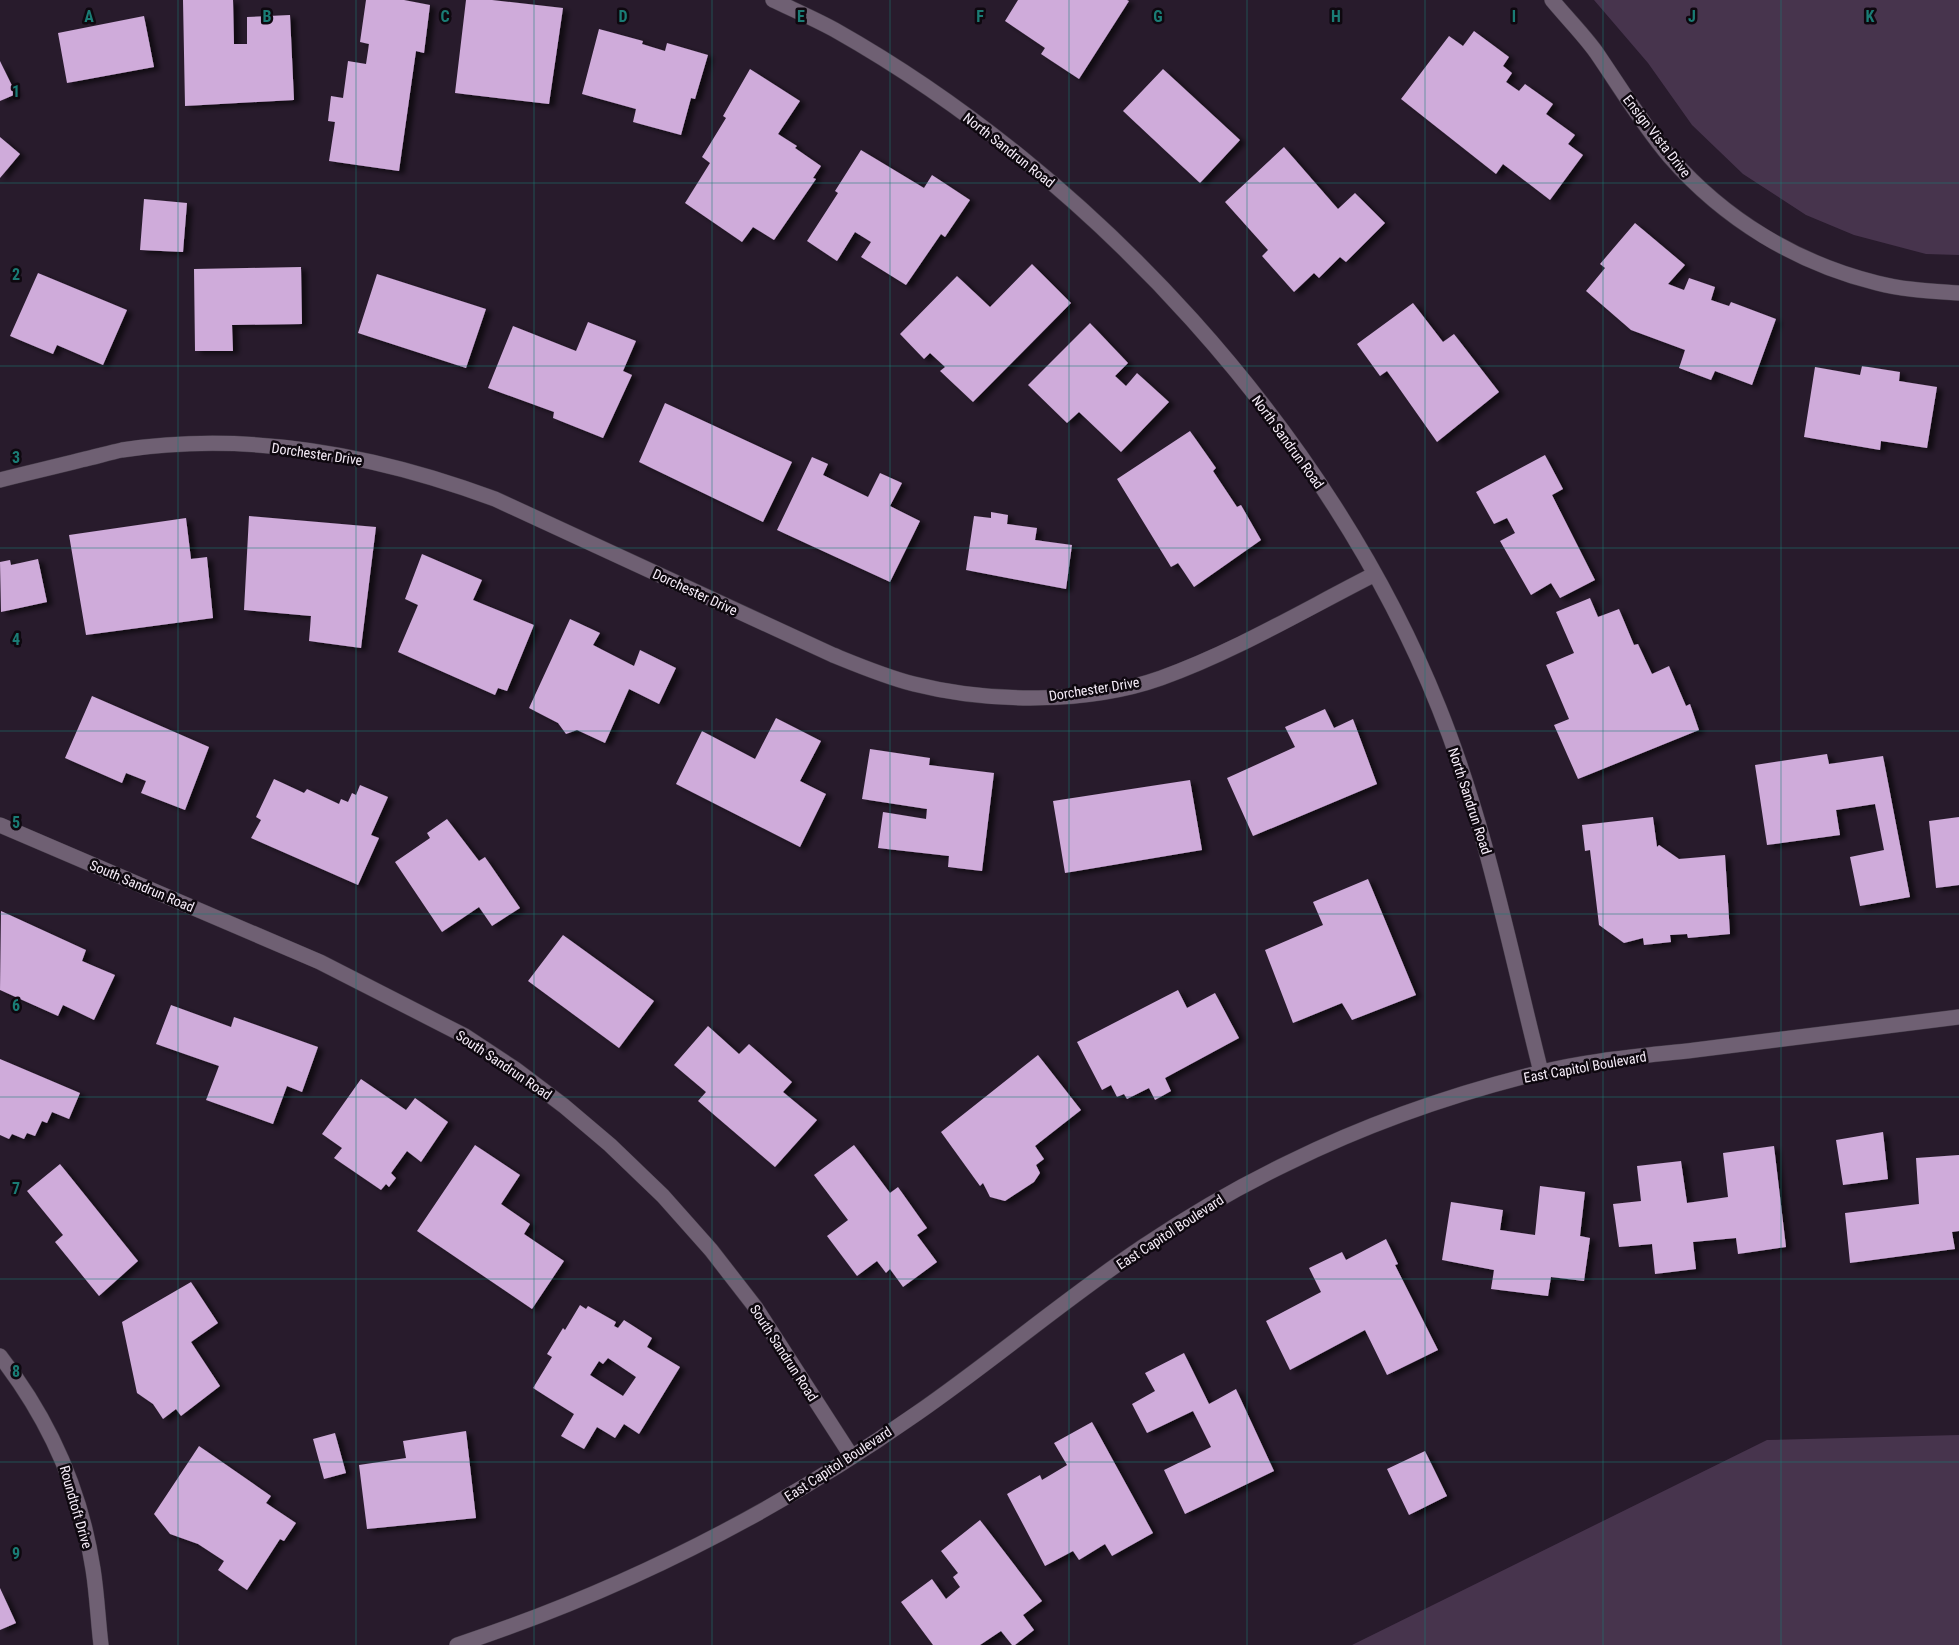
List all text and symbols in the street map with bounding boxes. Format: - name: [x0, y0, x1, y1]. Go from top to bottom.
- text: A: [84, 7, 94, 26]
- text: B: [263, 7, 272, 26]
- text: C: [440, 7, 450, 26]
- text: D: [618, 7, 628, 26]
- text: E: [797, 7, 805, 26]
- text: F: [976, 7, 984, 26]
- text: G: [1153, 7, 1163, 26]
- text: H: [1331, 7, 1341, 26]
- text: I: [1512, 7, 1516, 26]
- text: J: [1688, 7, 1696, 26]
- text: K: [1866, 7, 1875, 26]
- text: 1: [12, 82, 20, 101]
- street label: Ensign Vista Drive: [1620, 92, 1694, 181]
- street label: North Sandrun Road: [960, 109, 1058, 191]
- text: 2: [12, 265, 20, 284]
- street label: North Sandrun Road: [1249, 392, 1327, 492]
- street label: Dorchester Drive: [271, 440, 364, 468]
- text: 3: [12, 448, 20, 467]
- street label: Dorchester Drive: [650, 565, 740, 619]
- text: 4: [12, 630, 20, 649]
- street label: Dorchester Drive: [1048, 674, 1141, 704]
- street label: North Sandrun Road: [1445, 746, 1495, 856]
- text: 5: [12, 813, 20, 832]
- street label: South Sandrun Road: [87, 857, 197, 915]
- text: 6: [12, 996, 20, 1015]
- street label: South Sandrun Road: [453, 1027, 555, 1103]
- street label: East Capitol Boulevard: [1522, 1048, 1648, 1086]
- text: 7: [12, 1179, 20, 1198]
- street label: East Capitol Boulevard: [1113, 1191, 1227, 1273]
- street label: South Sandrun Road: [747, 1302, 821, 1404]
- text: 8: [12, 1362, 20, 1381]
- street label: East Capitol Boulevard: [781, 1423, 895, 1505]
- street label: Roundtoft Drive: [56, 1464, 96, 1551]
- text: 9: [12, 1544, 20, 1563]

